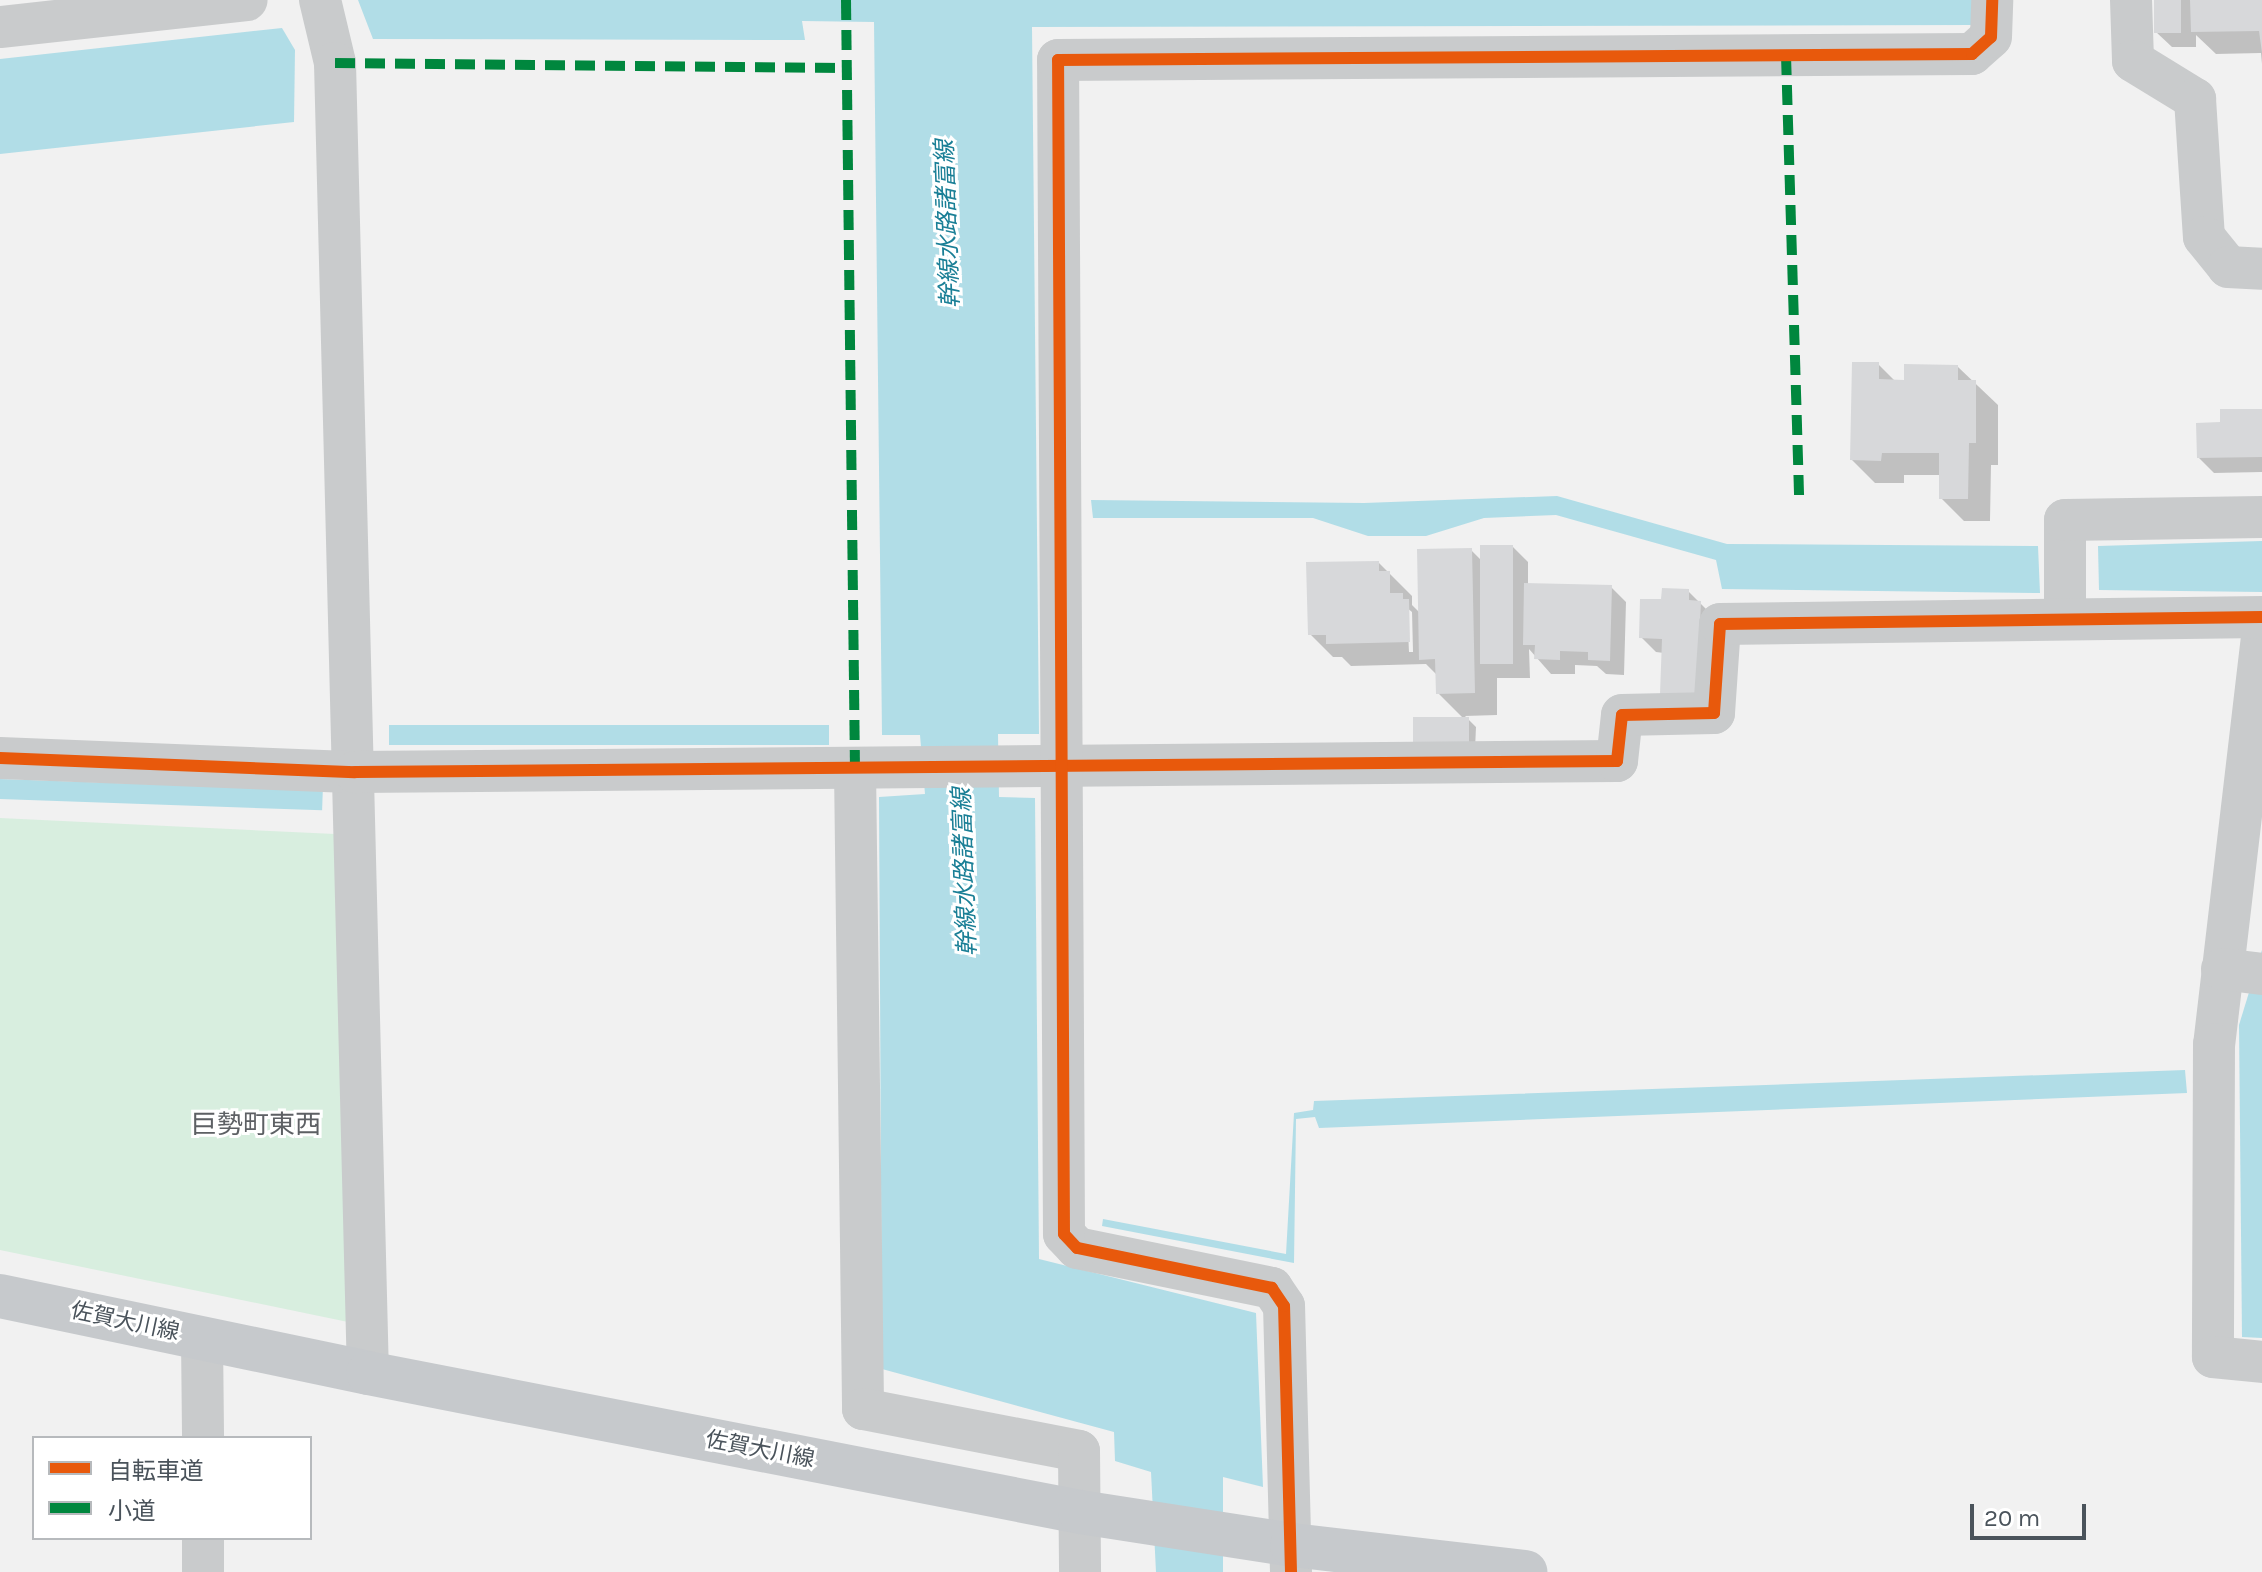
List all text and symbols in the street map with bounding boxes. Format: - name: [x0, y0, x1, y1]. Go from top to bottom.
- water label: 幹線水路諸富線: [931, 140, 965, 308]
- water label: 幹線水路諸富線: [948, 788, 982, 956]
- district label: 巨勢町東西: [191, 1109, 321, 1141]
- street label: 佐賀大川線: [68, 1298, 182, 1346]
- street label: 佐賀大川線: [703, 1427, 817, 1473]
- legend: [32, 1436, 312, 1540]
- text: 自転車道: [108, 1457, 204, 1485]
- scale bar: [1974, 1488, 2090, 1538]
- text: 小道: [108, 1497, 156, 1525]
- text: 20 m: [1984, 1504, 2040, 1532]

